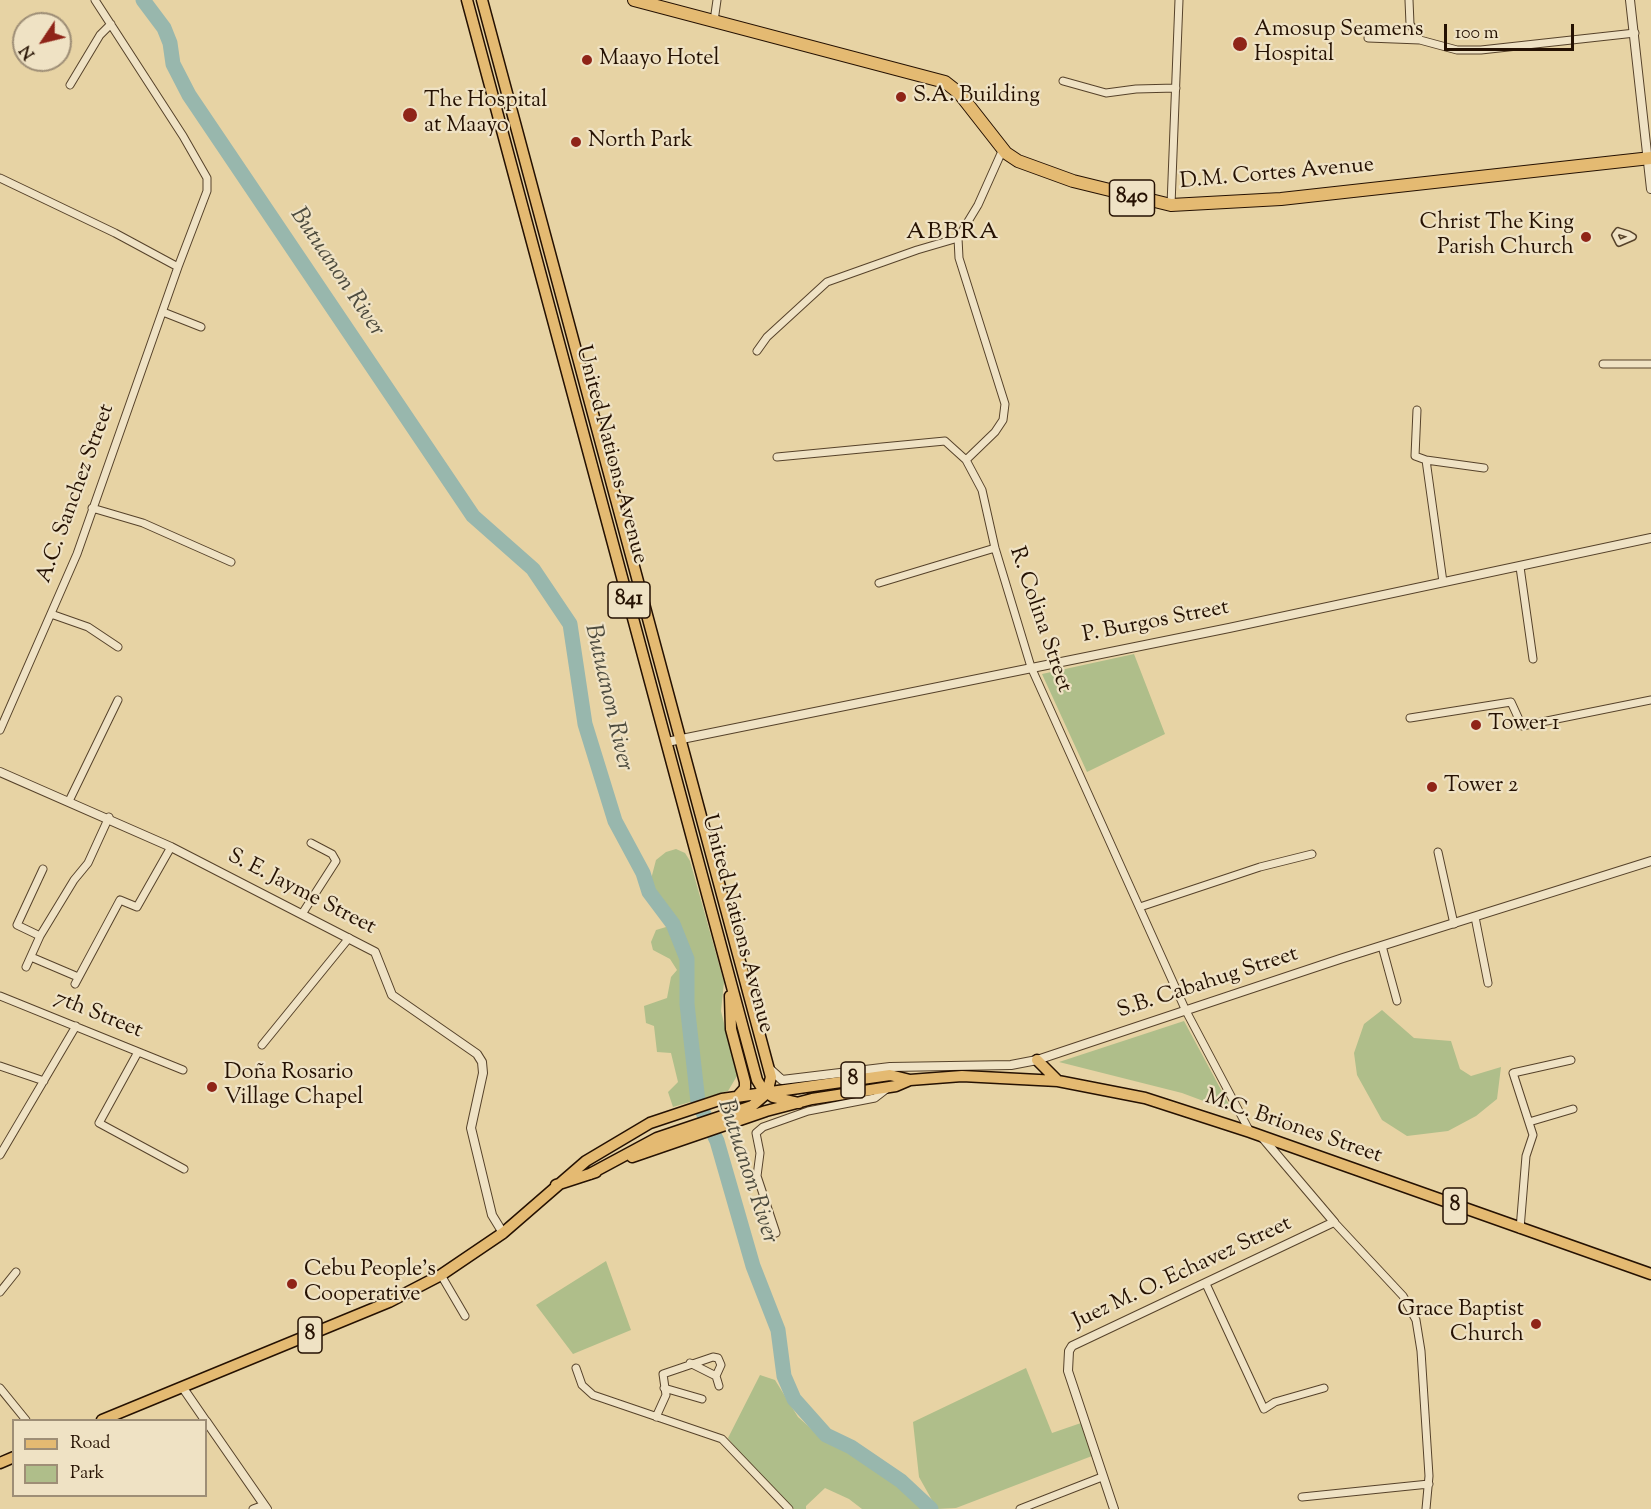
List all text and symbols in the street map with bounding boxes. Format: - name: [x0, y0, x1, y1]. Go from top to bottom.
- north arrow: [12, 12, 72, 72]
- scale bar: [1447, 12, 1578, 50]
- place label: Amosup Seamens Hospital: [1254, 18, 1423, 70]
- text: 100 m: [1455, 21, 1499, 47]
- marker: Amosup Seamens Hospital: [1231, 35, 1249, 53]
- text: N: [15, 40, 42, 63]
- place label: Maayo Hotel: [599, 47, 720, 73]
- marker: Maayo Hotel: [580, 53, 594, 67]
- place label: S.A. Building: [913, 84, 1040, 110]
- place label: The Hospital at Maayo: [424, 89, 547, 140]
- marker: S.A. Building: [894, 90, 908, 104]
- marker: The Hospital at Maayo: [401, 106, 419, 124]
- place label: North Park: [588, 129, 693, 155]
- marker: North Park: [569, 135, 583, 149]
- street label: D.M. Cortes Avenue: [1179, 153, 1375, 197]
- road number: 840: [1110, 180, 1154, 216]
- water label: Butuanon River: [282, 203, 390, 343]
- place label: Christ The King Parish Church: [1419, 211, 1574, 262]
- district label: ABBRA: [906, 220, 1000, 248]
- marker: Christ The King Parish Church: [1579, 230, 1593, 244]
- street label: United Nations Avenue: [568, 343, 652, 567]
- street label: A.C. Sanchez Street: [32, 401, 122, 587]
- street label: R. Colina Street: [1002, 544, 1076, 696]
- road number: 841: [608, 582, 650, 618]
- street label: P. Burgos Street: [1081, 596, 1231, 650]
- water label: Butuanon River: [576, 622, 638, 774]
- place label: Tower 1: [1488, 712, 1559, 738]
- marker: Tower 1: [1469, 718, 1483, 732]
- place label: Tower 2: [1444, 774, 1518, 800]
- marker: Tower 2: [1425, 780, 1439, 794]
- street label: United Nations Avenue: [694, 812, 778, 1036]
- street label: S. E. Jayme Street: [222, 844, 380, 942]
- street label: S.B. Cabahug Street: [1114, 942, 1302, 1026]
- street label: 7th Street: [50, 986, 146, 1046]
- place label: Doña Rosario Village Chapel: [224, 1061, 363, 1112]
- road number: 8: [841, 1062, 865, 1098]
- marker: Doña Rosario Village Chapel: [205, 1080, 219, 1094]
- street label: M.C. Briones Street: [1201, 1085, 1385, 1171]
- water label: Butuanon River: [709, 1096, 783, 1248]
- road number: 8: [1443, 1188, 1467, 1224]
- street label: Juez M. O. Echavez Street: [1070, 1212, 1296, 1336]
- place label: Cebu People's Cooperative: [304, 1258, 436, 1310]
- marker: Cebu People's Cooperative: [285, 1277, 299, 1291]
- place label: Grace Baptist Church: [1397, 1298, 1524, 1350]
- road number: 8: [298, 1317, 322, 1353]
- marker: Grace Baptist Church: [1529, 1317, 1543, 1331]
- legend: [12, 1419, 207, 1497]
- text: Road: [70, 1431, 110, 1457]
- text: Park: [70, 1461, 104, 1487]

